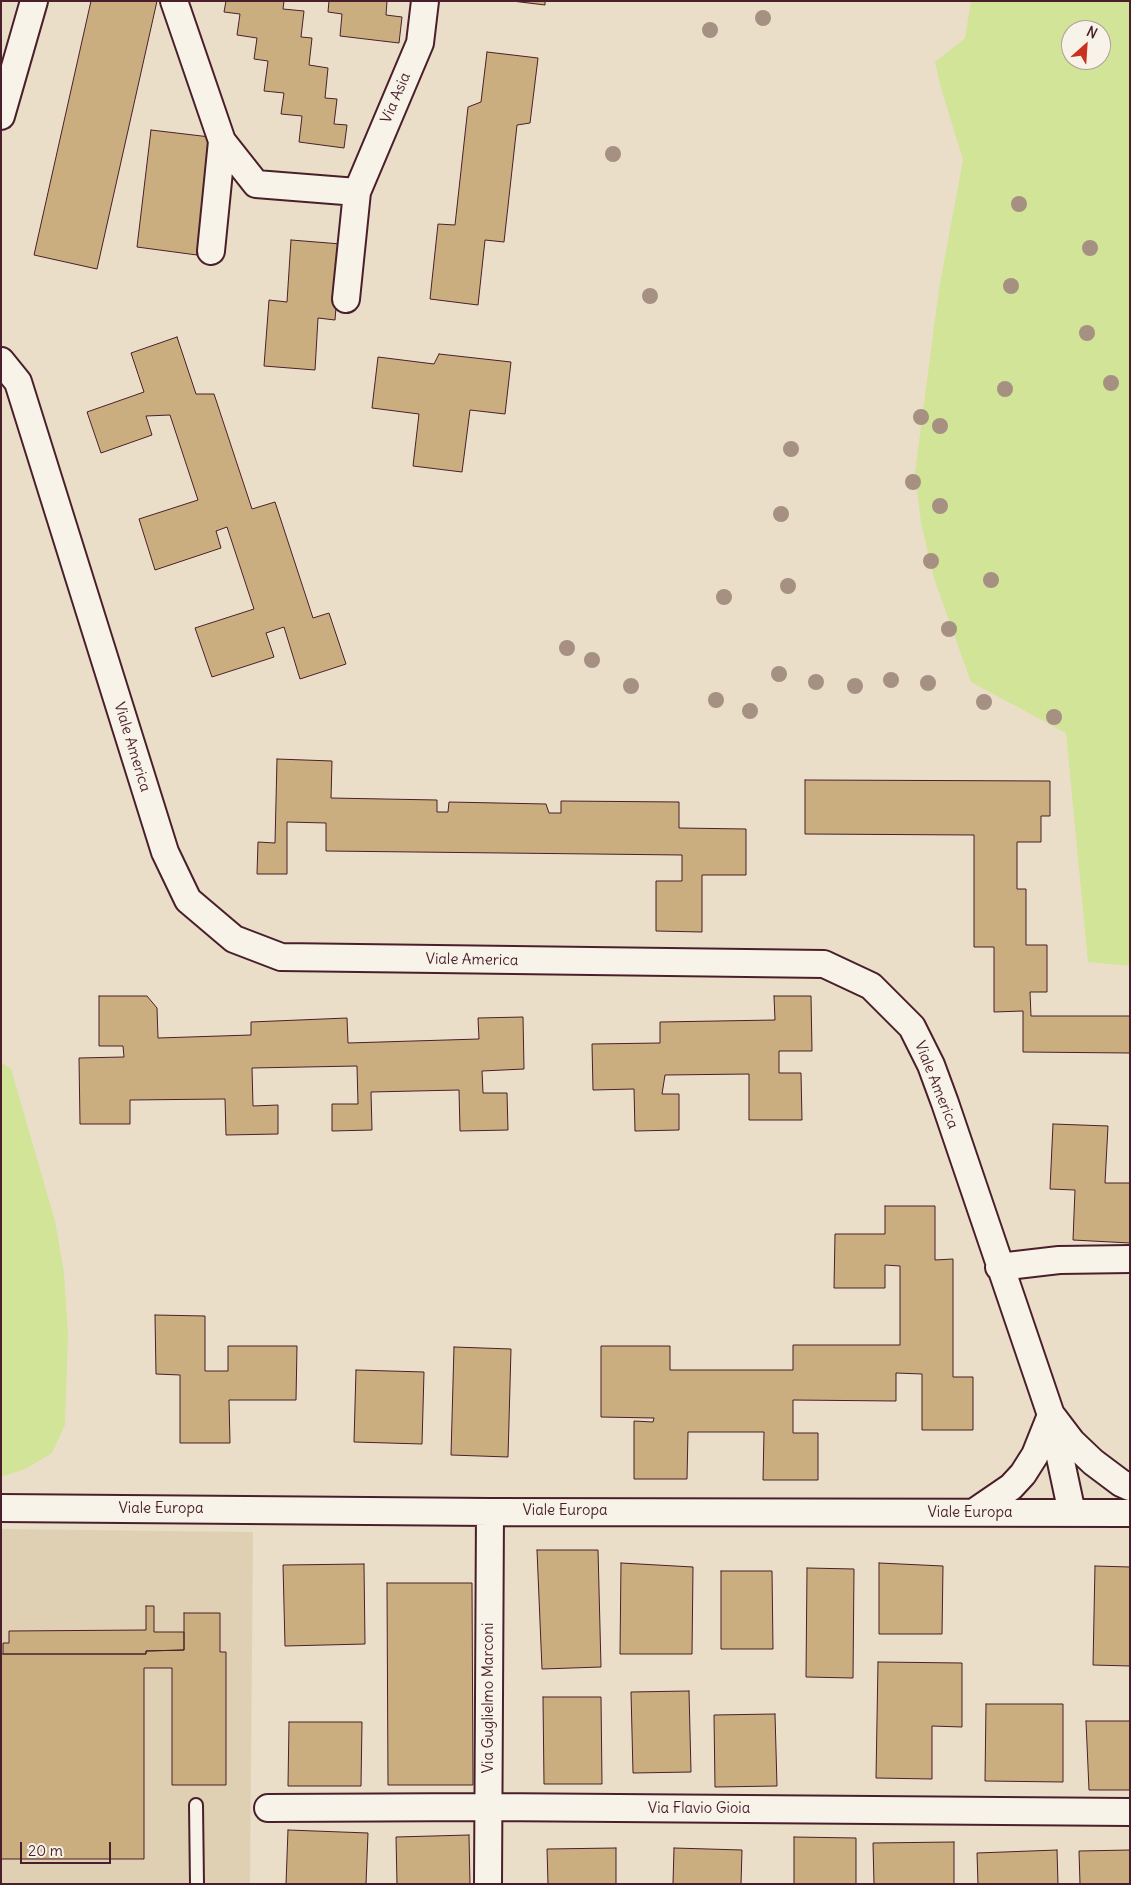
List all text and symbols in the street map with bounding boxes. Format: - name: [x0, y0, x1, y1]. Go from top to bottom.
- north arrow: [1061, 20, 1111, 70]
- text: N: [1084, 22, 1100, 43]
- street label: Via Asia: [377, 70, 415, 126]
- street label: Viale America: [110, 700, 154, 794]
- street label: Viale America: [425, 950, 519, 970]
- street label: Viale America: [910, 1039, 962, 1131]
- street label: Viale Europa: [118, 1500, 204, 1518]
- street label: Viale Europa: [522, 1502, 608, 1520]
- street label: Viale Europa: [927, 1504, 1013, 1522]
- street label: Via Guglielmo Marconi: [480, 1623, 498, 1773]
- street label: Via Flavio Gioia: [648, 1800, 750, 1818]
- scale bar: [22, 1832, 114, 1864]
- text: 20 m: [28, 1841, 63, 1860]

